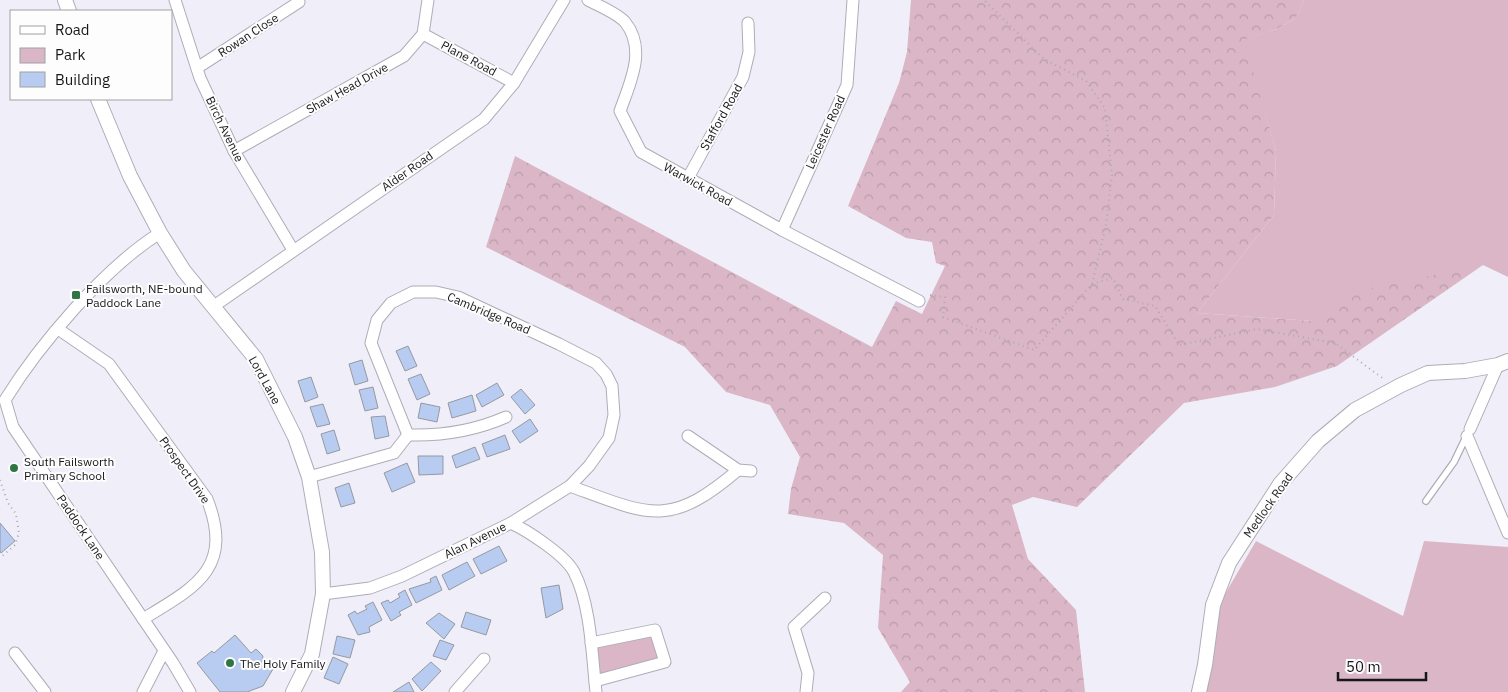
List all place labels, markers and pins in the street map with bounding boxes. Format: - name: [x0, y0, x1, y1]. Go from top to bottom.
- place label: Failsworth, NE-bound Paddock Lane: [86, 281, 203, 310]
- marker: Failsworth, NE-bound Paddock Lane: [70, 289, 82, 301]
- place label: South Failsworth Primary School: [24, 454, 114, 483]
- marker: South Failsworth Primary School: [8, 462, 20, 474]
- place label: The Holy Family: [240, 656, 326, 671]
- marker: The Holy Family: [224, 657, 236, 669]

